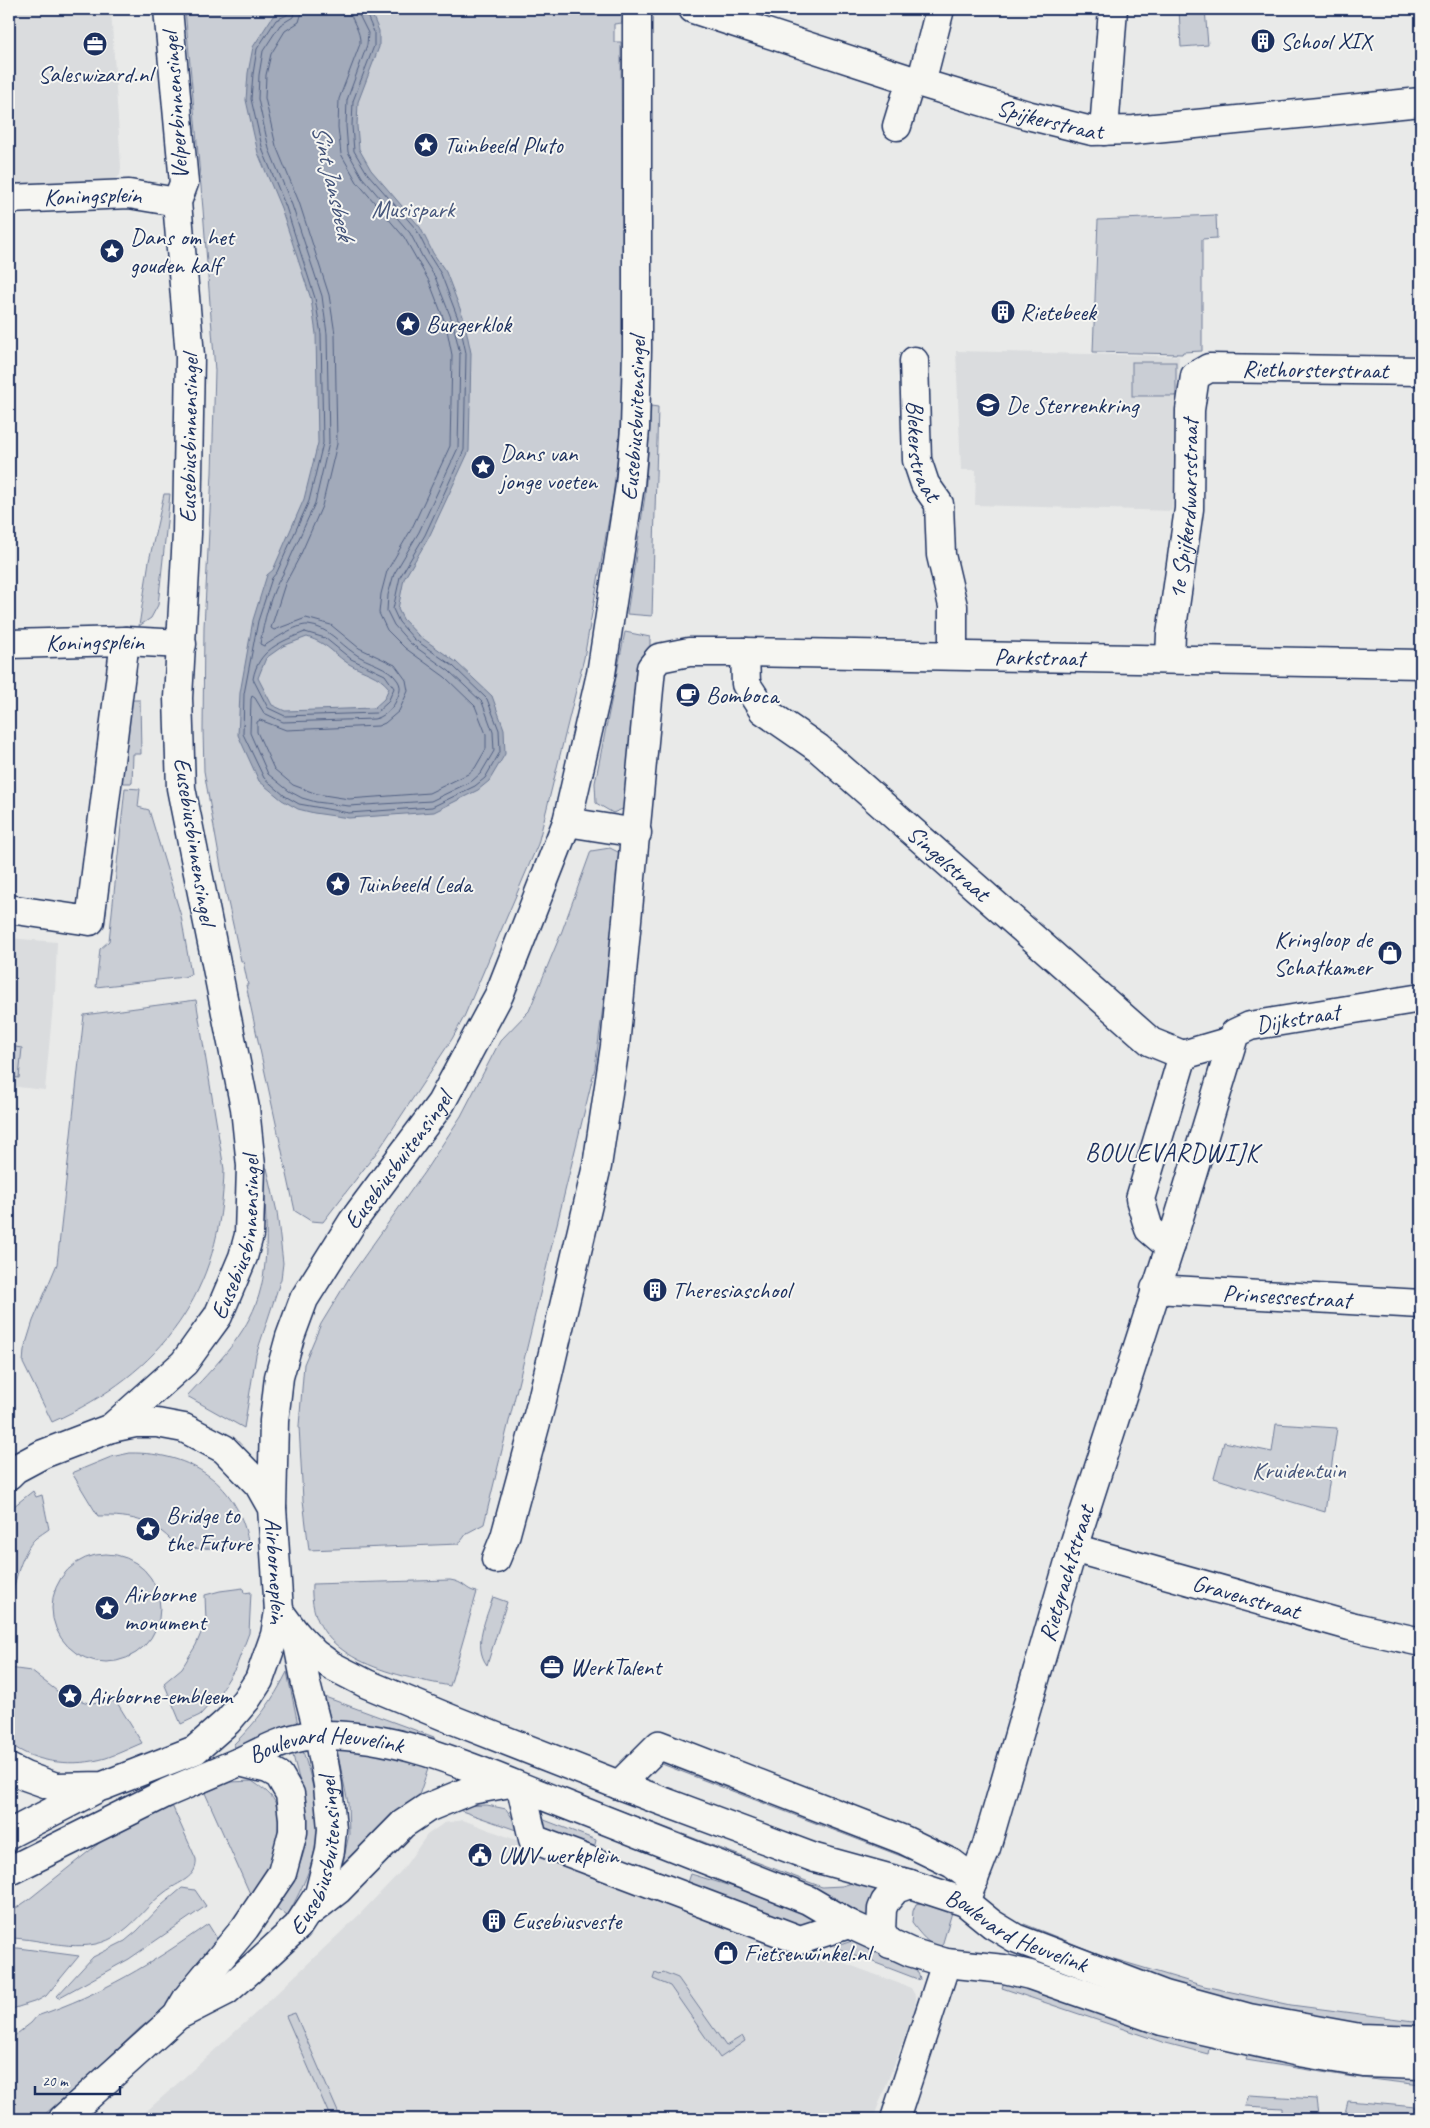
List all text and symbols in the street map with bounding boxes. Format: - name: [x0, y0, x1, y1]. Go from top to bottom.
- place label: School XIX: [1280, 26, 1375, 56]
- street label: Velperbinnensingel: [155, 27, 195, 181]
- building icon: School XIX: [1250, 28, 1276, 54]
- office icon: Saleswizard.nl: [82, 31, 108, 57]
- place label: Saleswizard.nl: [38, 59, 156, 89]
- street label: Spijkerstraat: [993, 92, 1105, 147]
- water label: Sint Jansbeek: [304, 122, 363, 247]
- place label: Tuinbeeld Pluto: [444, 130, 564, 160]
- place icon: Tuinbeeld Pluto: [413, 132, 439, 158]
- street label: Koningsplein: [43, 179, 146, 213]
- park label: Musispark: [371, 194, 457, 224]
- place label: Dans om het gouden kalf: [130, 222, 236, 280]
- place icon: Dans om het gouden kalf: [99, 238, 125, 264]
- place label: Rietebeek: [1020, 297, 1098, 327]
- building icon: Rietebeek: [990, 299, 1016, 325]
- place label: Burgerklok: [426, 309, 513, 339]
- place icon: Burgerklok: [395, 311, 421, 337]
- street label: Eusebiusbuitensingel: [613, 332, 652, 502]
- street label: Eusebiusbinnensingel: [172, 350, 205, 523]
- street label: Riethorsterstraat: [1242, 353, 1390, 386]
- place label: De Sterrenkring: [1006, 390, 1141, 420]
- school or university icon: De Sterrenkring: [975, 392, 1001, 418]
- street label: Blekerstraat: [900, 400, 949, 509]
- street label: 1e Spijkerdwarsstraat: [1161, 416, 1205, 601]
- place label: Dans van jonge voeten: [498, 438, 598, 496]
- place icon: Dans van jonge voeten: [470, 454, 496, 480]
- street label: Koningsplein: [45, 626, 146, 658]
- street label: Parkstraat: [994, 641, 1088, 673]
- place label: Bomboca: [706, 680, 780, 710]
- cafe icon: Bomboca: [675, 682, 701, 708]
- street label: Eusebiusbinnensingel: [167, 755, 224, 930]
- street label: Singelstraat: [901, 819, 998, 909]
- place label: Tuinbeeld Leda: [356, 869, 474, 899]
- place icon: Tuinbeeld Leda: [325, 871, 351, 897]
- place label: Kringloop de Schatkamer: [1273, 924, 1374, 982]
- shop icon: Kringloop de Schatkamer: [1377, 940, 1403, 966]
- street label: Dijkstraat: [1253, 996, 1345, 1040]
- street label: Eusebiusbuitensingel: [337, 1083, 461, 1234]
- district label: BOULEVARDWIJK: [1085, 1137, 1262, 1169]
- street label: Eusebiusbinnensingel: [203, 1150, 266, 1324]
- place label: Theresiaschool: [672, 1275, 794, 1305]
- building icon: Theresiaschool: [642, 1277, 668, 1303]
- street label: Prinsessestraat: [1222, 1278, 1355, 1315]
- park label: Kruidentuin: [1252, 1455, 1346, 1485]
- place label: Bridge to the Future: [166, 1500, 254, 1558]
- street label: Rietgrachtstraat: [1032, 1500, 1101, 1645]
- place icon: Bridge to the Future: [135, 1516, 161, 1542]
- street label: Airborneplein: [258, 1516, 294, 1628]
- street label: Gravenstraat: [1189, 1567, 1305, 1627]
- place label: Airborne monument: [124, 1579, 208, 1637]
- place icon: Airborne monument: [94, 1595, 120, 1621]
- place label: WerkTalent: [570, 1652, 663, 1682]
- office icon: WerkTalent: [539, 1654, 565, 1680]
- place label: Airborne-embleem: [88, 1681, 234, 1711]
- place icon: Airborne-embleem: [57, 1683, 83, 1709]
- street label: Boulevard Heuvelink: [243, 1720, 409, 1770]
- street label: Eusebiusbuitensingel: [283, 1770, 347, 1942]
- place label: UWV werkplein: [498, 1840, 620, 1870]
- public building icon: UWV werkplein: [467, 1842, 493, 1868]
- street label: Boulevard Heuvelink: [941, 1882, 1094, 1980]
- place label: Eusebiusveste: [512, 1906, 623, 1936]
- building icon: Eusebiusveste: [481, 1908, 507, 1934]
- place label: Fietsenwinkel.nl: [744, 1938, 874, 1968]
- shop icon: Fietsenwinkel.nl: [713, 1940, 739, 1966]
- scale bar: [35, 2063, 120, 2095]
- text: 20 m: [42, 2072, 69, 2091]

